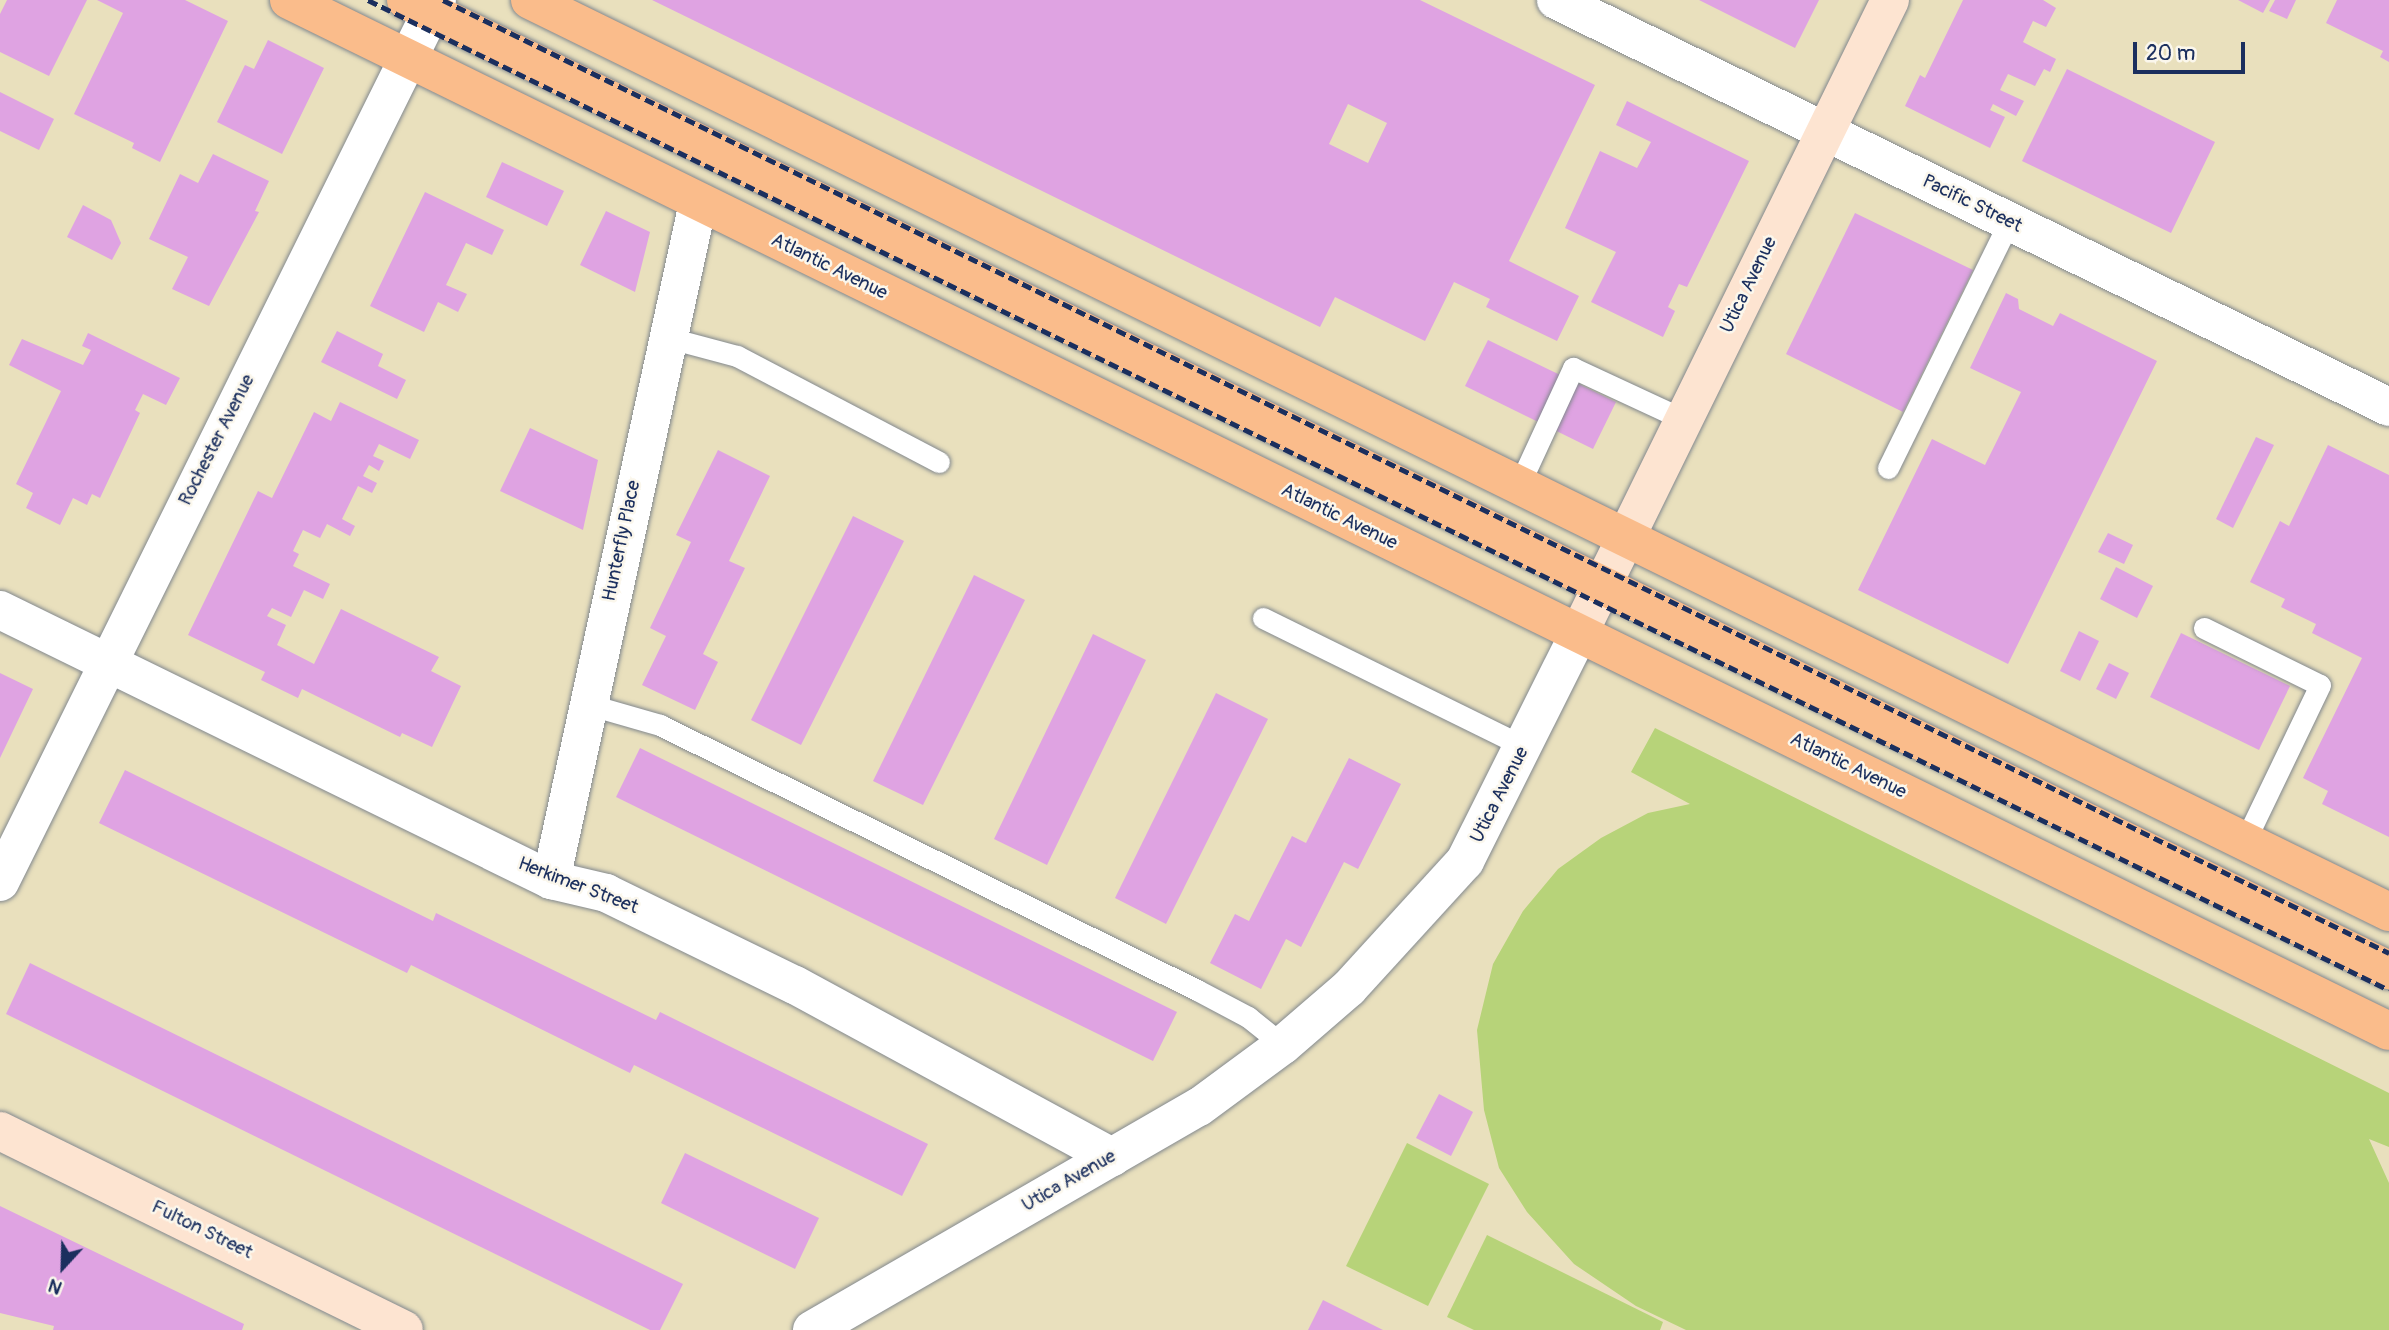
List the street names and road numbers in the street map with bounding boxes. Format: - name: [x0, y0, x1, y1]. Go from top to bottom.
- street label: Pacific Street: [1918, 170, 2026, 238]
- street label: Atlantic Avenue: [767, 229, 891, 305]
- street label: Utica Avenue: [1716, 233, 1782, 337]
- street label: Rochester Avenue: [174, 371, 260, 509]
- street label: Hunterfly Place: [598, 478, 646, 604]
- street label: Atlantic Avenue: [1277, 479, 1401, 555]
- street label: Atlantic Avenue: [1786, 728, 1910, 804]
- street label: Utica Avenue: [1466, 743, 1534, 847]
- street label: Herkimer Street: [515, 853, 641, 919]
- street label: Utica Avenue: [1018, 1145, 1120, 1217]
- street label: Fulton Street: [148, 1196, 256, 1264]

